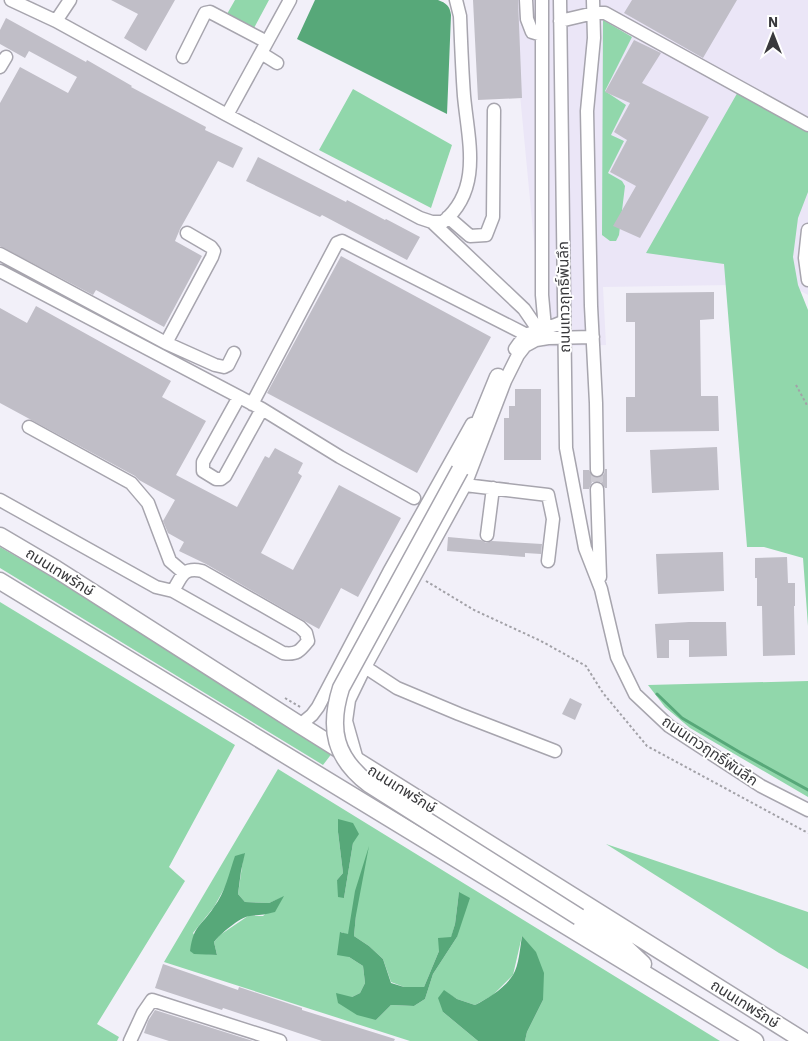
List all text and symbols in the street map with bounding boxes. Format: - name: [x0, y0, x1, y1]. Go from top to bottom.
- north arrow: [748, 10, 798, 60]
- text: N: [768, 13, 778, 31]
- street label: ถนนเทวฤทธิ์พันลึก: [553, 241, 574, 353]
- street label: ถนนเทพรักษ์: [22, 543, 98, 600]
- street label: ถนนเทวฤทธิ์พันลึก: [659, 711, 762, 790]
- street label: ถนนเทพรักษ์: [364, 760, 440, 817]
- street label: ถนนเทพรักษ์: [707, 975, 783, 1032]

